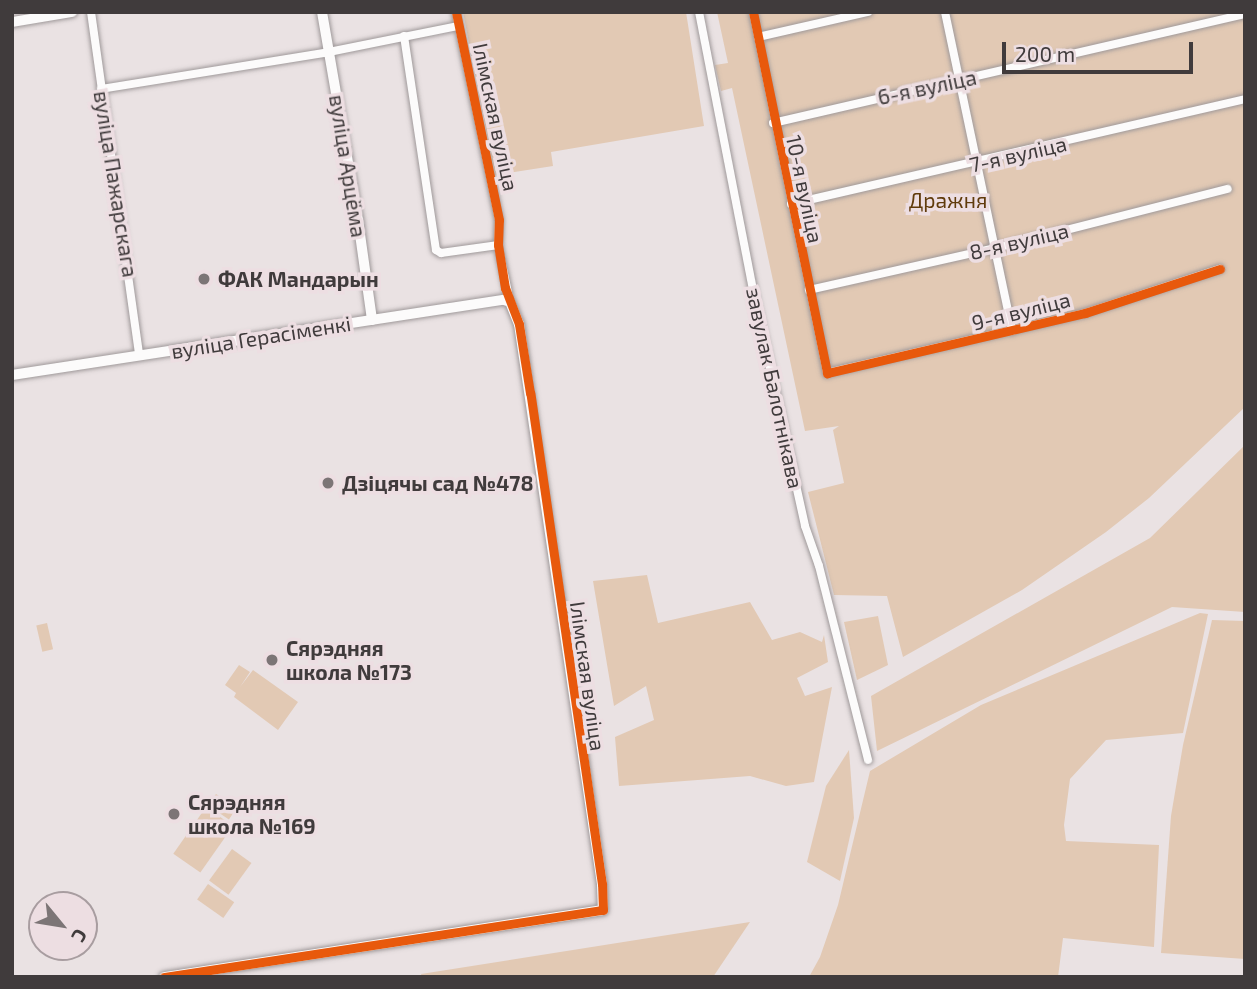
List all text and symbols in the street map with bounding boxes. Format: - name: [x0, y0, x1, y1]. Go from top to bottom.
- scale bar: [1005, 28, 1196, 72]
- street label: Ілімская вуліца: [468, 41, 524, 193]
- text: 200 m: [1015, 41, 1075, 66]
- street label: 6-я вуліца: [875, 64, 979, 110]
- street label: вуліца Пажарскага: [89, 89, 143, 279]
- street label: вуліца Арцёма: [324, 93, 372, 239]
- street label: 7-я вуліца: [967, 131, 1069, 177]
- street label: 10-я вуліца: [781, 133, 829, 245]
- park label: Дражня: [909, 187, 987, 213]
- street label: 8-я вуліца: [967, 217, 1071, 265]
- place label: ФАК Мандарын: [218, 266, 379, 292]
- marker: ФАК Мандарын: [196, 271, 212, 287]
- street label: завулак Балотнікава: [741, 285, 809, 491]
- street label: 9-я вуліца: [969, 287, 1073, 335]
- street label: вуліца Герасіменкі: [169, 310, 353, 364]
- place label: Дзіцячы сад №478: [342, 470, 533, 496]
- marker: Дзіцячы сад №478: [320, 475, 336, 491]
- street label: Ілімская вуліца: [565, 600, 611, 752]
- place label: Сярэдняя школа №173: [286, 635, 412, 685]
- marker: Сярэдняя школа №173: [264, 652, 280, 668]
- place label: Сярэдняя школа №169: [188, 789, 316, 839]
- marker: Сярэдняя школа №169: [166, 806, 182, 822]
- north arrow: [28, 891, 98, 961]
- text: С: [67, 925, 93, 946]

